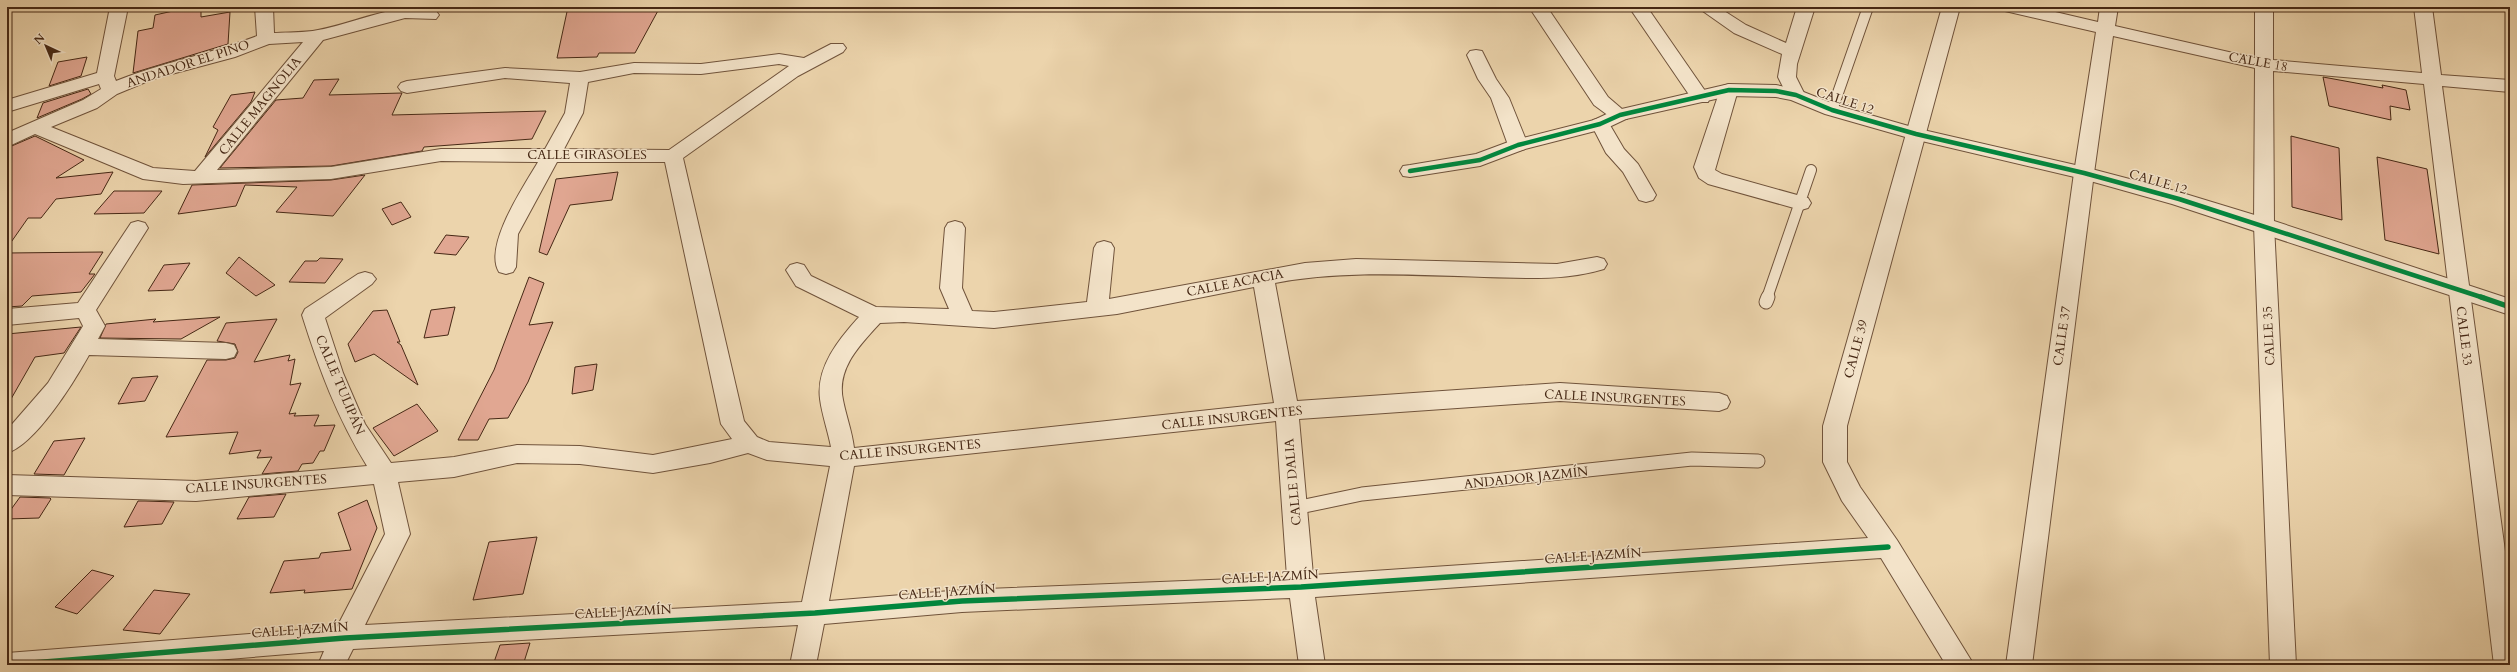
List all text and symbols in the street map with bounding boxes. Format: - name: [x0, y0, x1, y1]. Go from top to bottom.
- north arrow: [26, 26, 66, 66]
- text: N: [31, 30, 48, 48]
- street label: ANDADOR EL PINO: [124, 36, 252, 92]
- street label: CALLE 18: [2227, 48, 2289, 76]
- street label: CALLE MAGNOLIA: [215, 52, 306, 159]
- street label: CALLE 12: [1814, 83, 1877, 119]
- street label: CALLE GIRASOLES: [527, 146, 647, 164]
- street label: CALLE 12: [2127, 165, 2190, 199]
- street label: CALLE ACACIA: [1185, 265, 1286, 301]
- street label: CALLE 37: [2049, 305, 2075, 367]
- street label: CALLE 33: [2451, 305, 2477, 367]
- street label: CALLE 35: [2258, 306, 2280, 366]
- street label: CALLE 39: [1840, 317, 1873, 380]
- street label: CALLE TULIPÁN: [311, 332, 369, 438]
- street label: CALLE INSURGENTES: [1544, 385, 1686, 411]
- street label: CALLE INSURGENTES: [1161, 402, 1303, 434]
- street label: CALLE INSURGENTES: [839, 435, 981, 465]
- street label: CALLE DALIA: [1280, 437, 1306, 527]
- street label: ANDADOR JAZMÍN: [1463, 463, 1589, 493]
- street label: CALLE INSURGENTES: [185, 470, 327, 498]
- street label: CALLE JAZMÍN: [1544, 544, 1642, 568]
- street label: CALLE JAZMÍN: [1221, 565, 1319, 589]
- street label: CALLE JAZMÍN: [898, 580, 996, 604]
- street label: CALLE JAZMÍN: [574, 600, 672, 624]
- street label: CALLE JAZMÍN: [251, 618, 349, 642]

